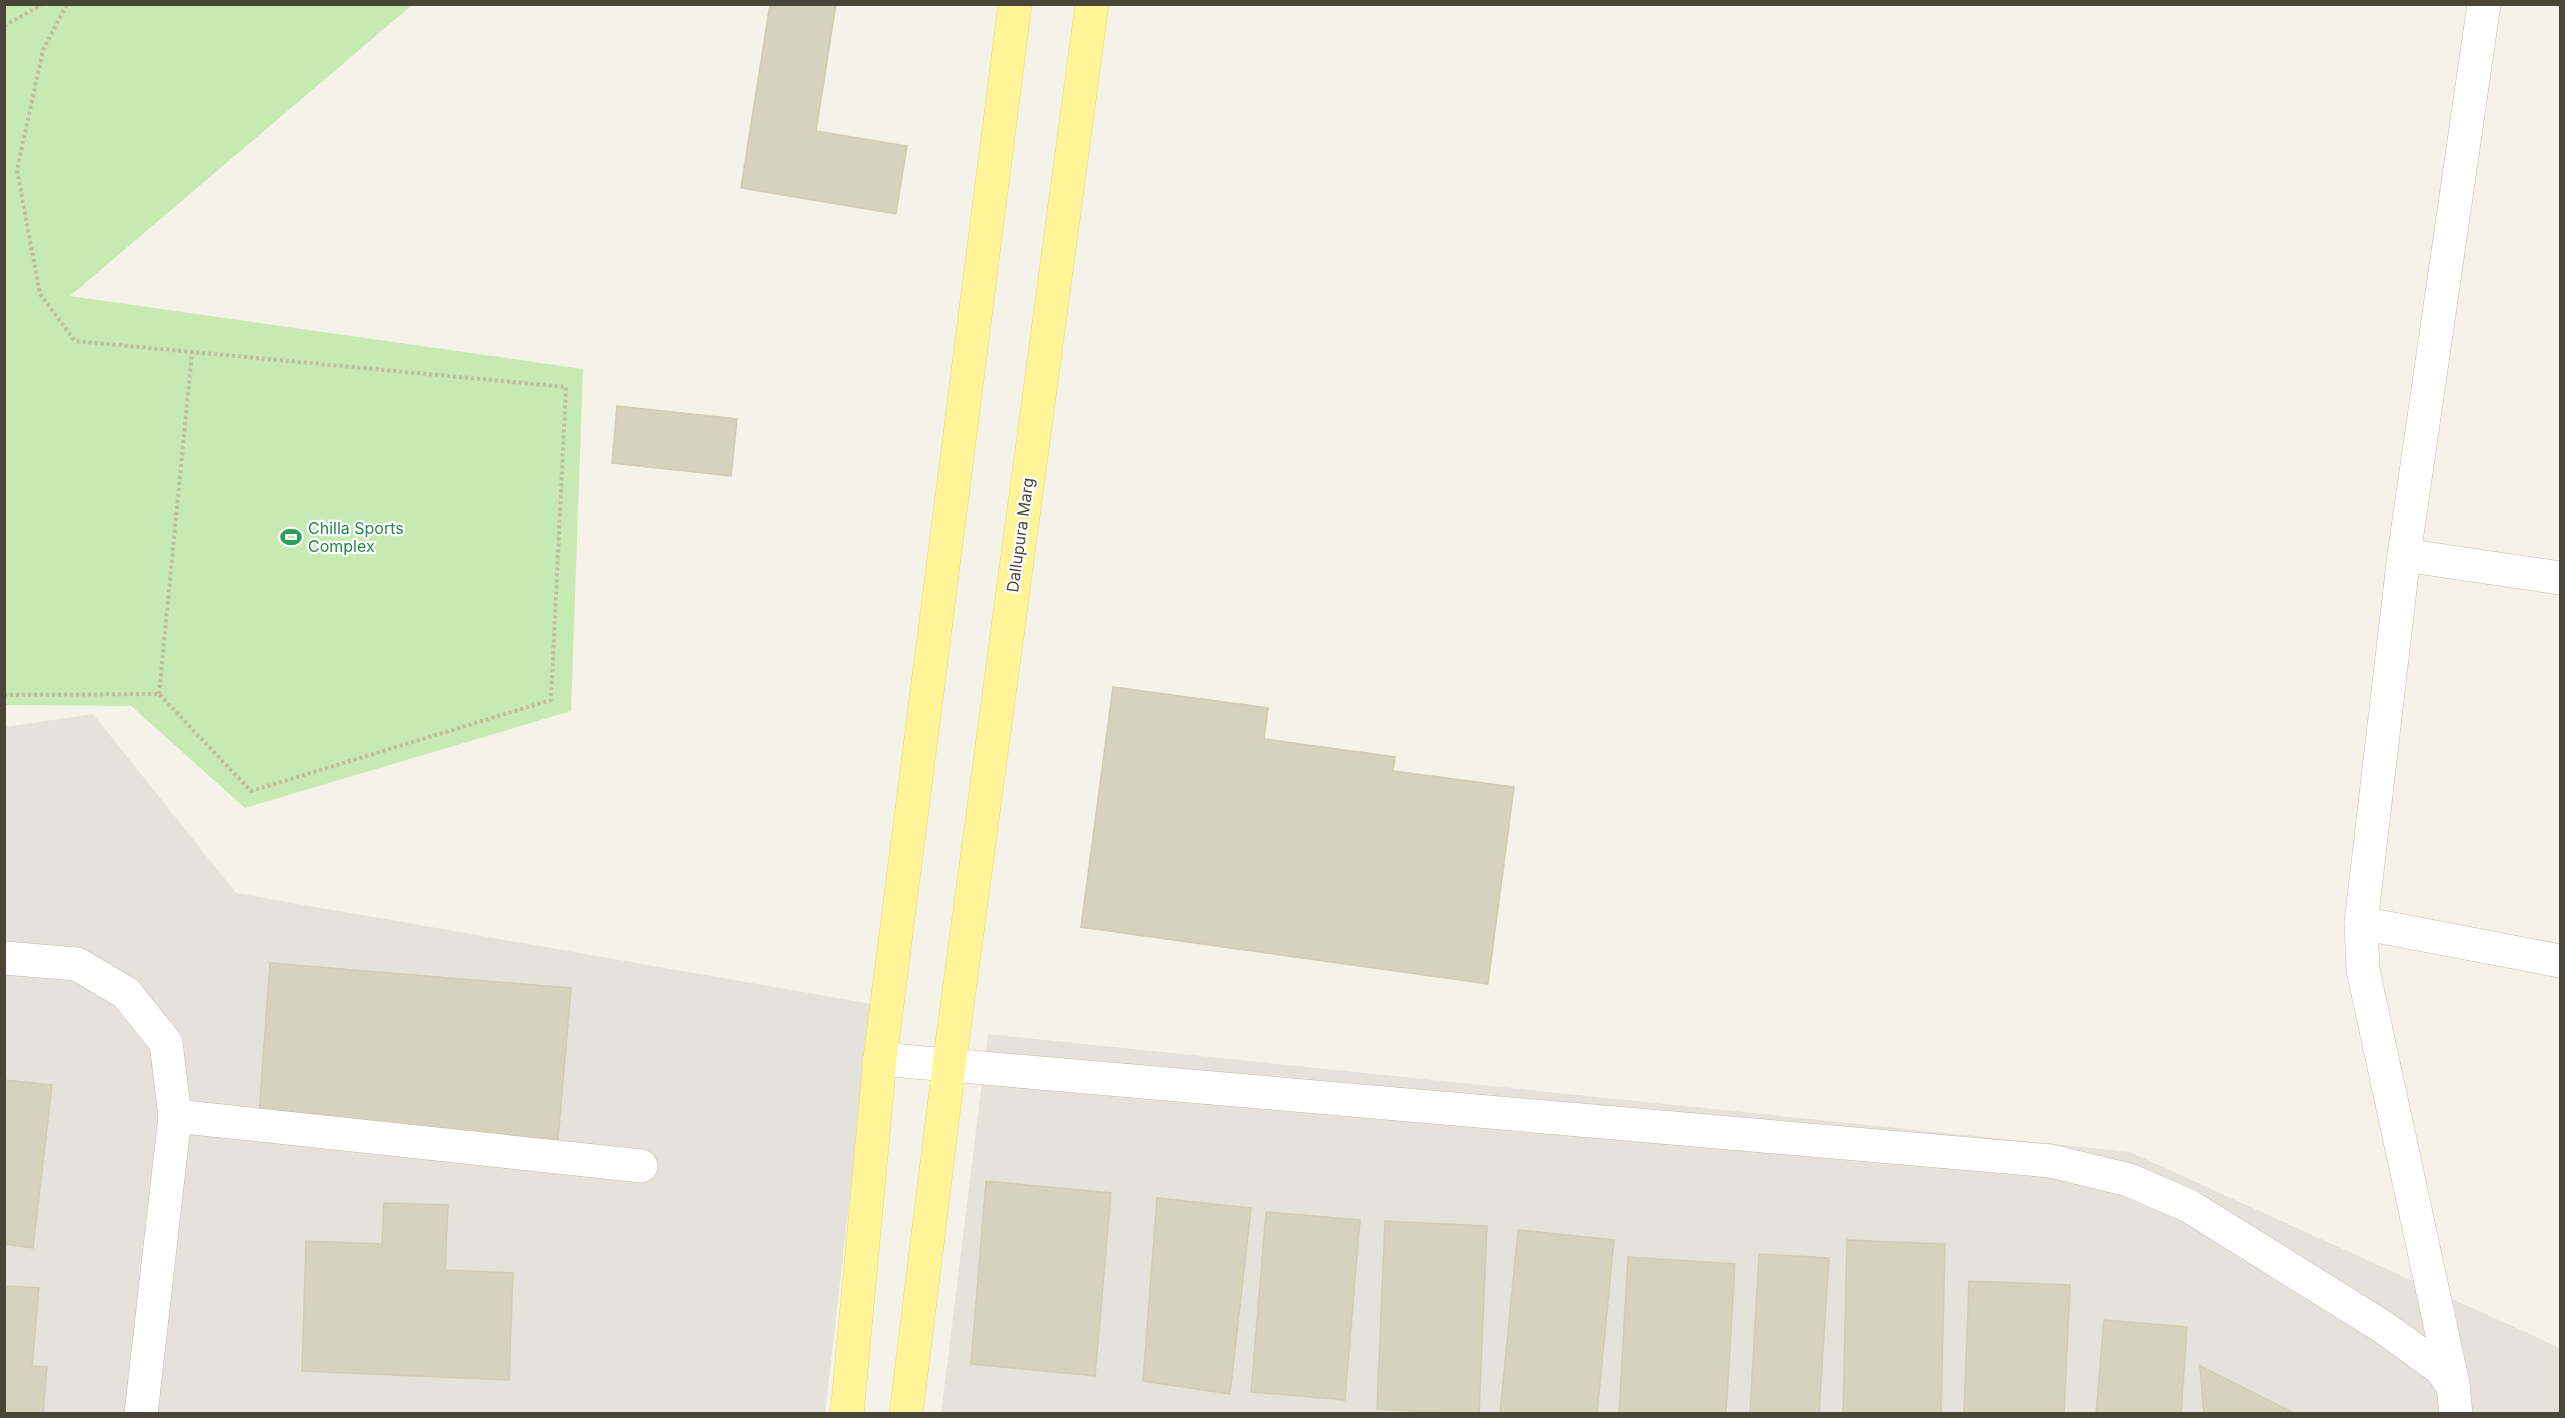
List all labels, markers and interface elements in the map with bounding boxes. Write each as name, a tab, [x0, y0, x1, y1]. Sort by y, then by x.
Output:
street label: Dallupura Marg	[1002, 476, 1038, 594]
place label: Chilla Sports Complex	[308, 518, 404, 556]
sports icon: Chilla Sports Complex	[279, 525, 303, 549]

